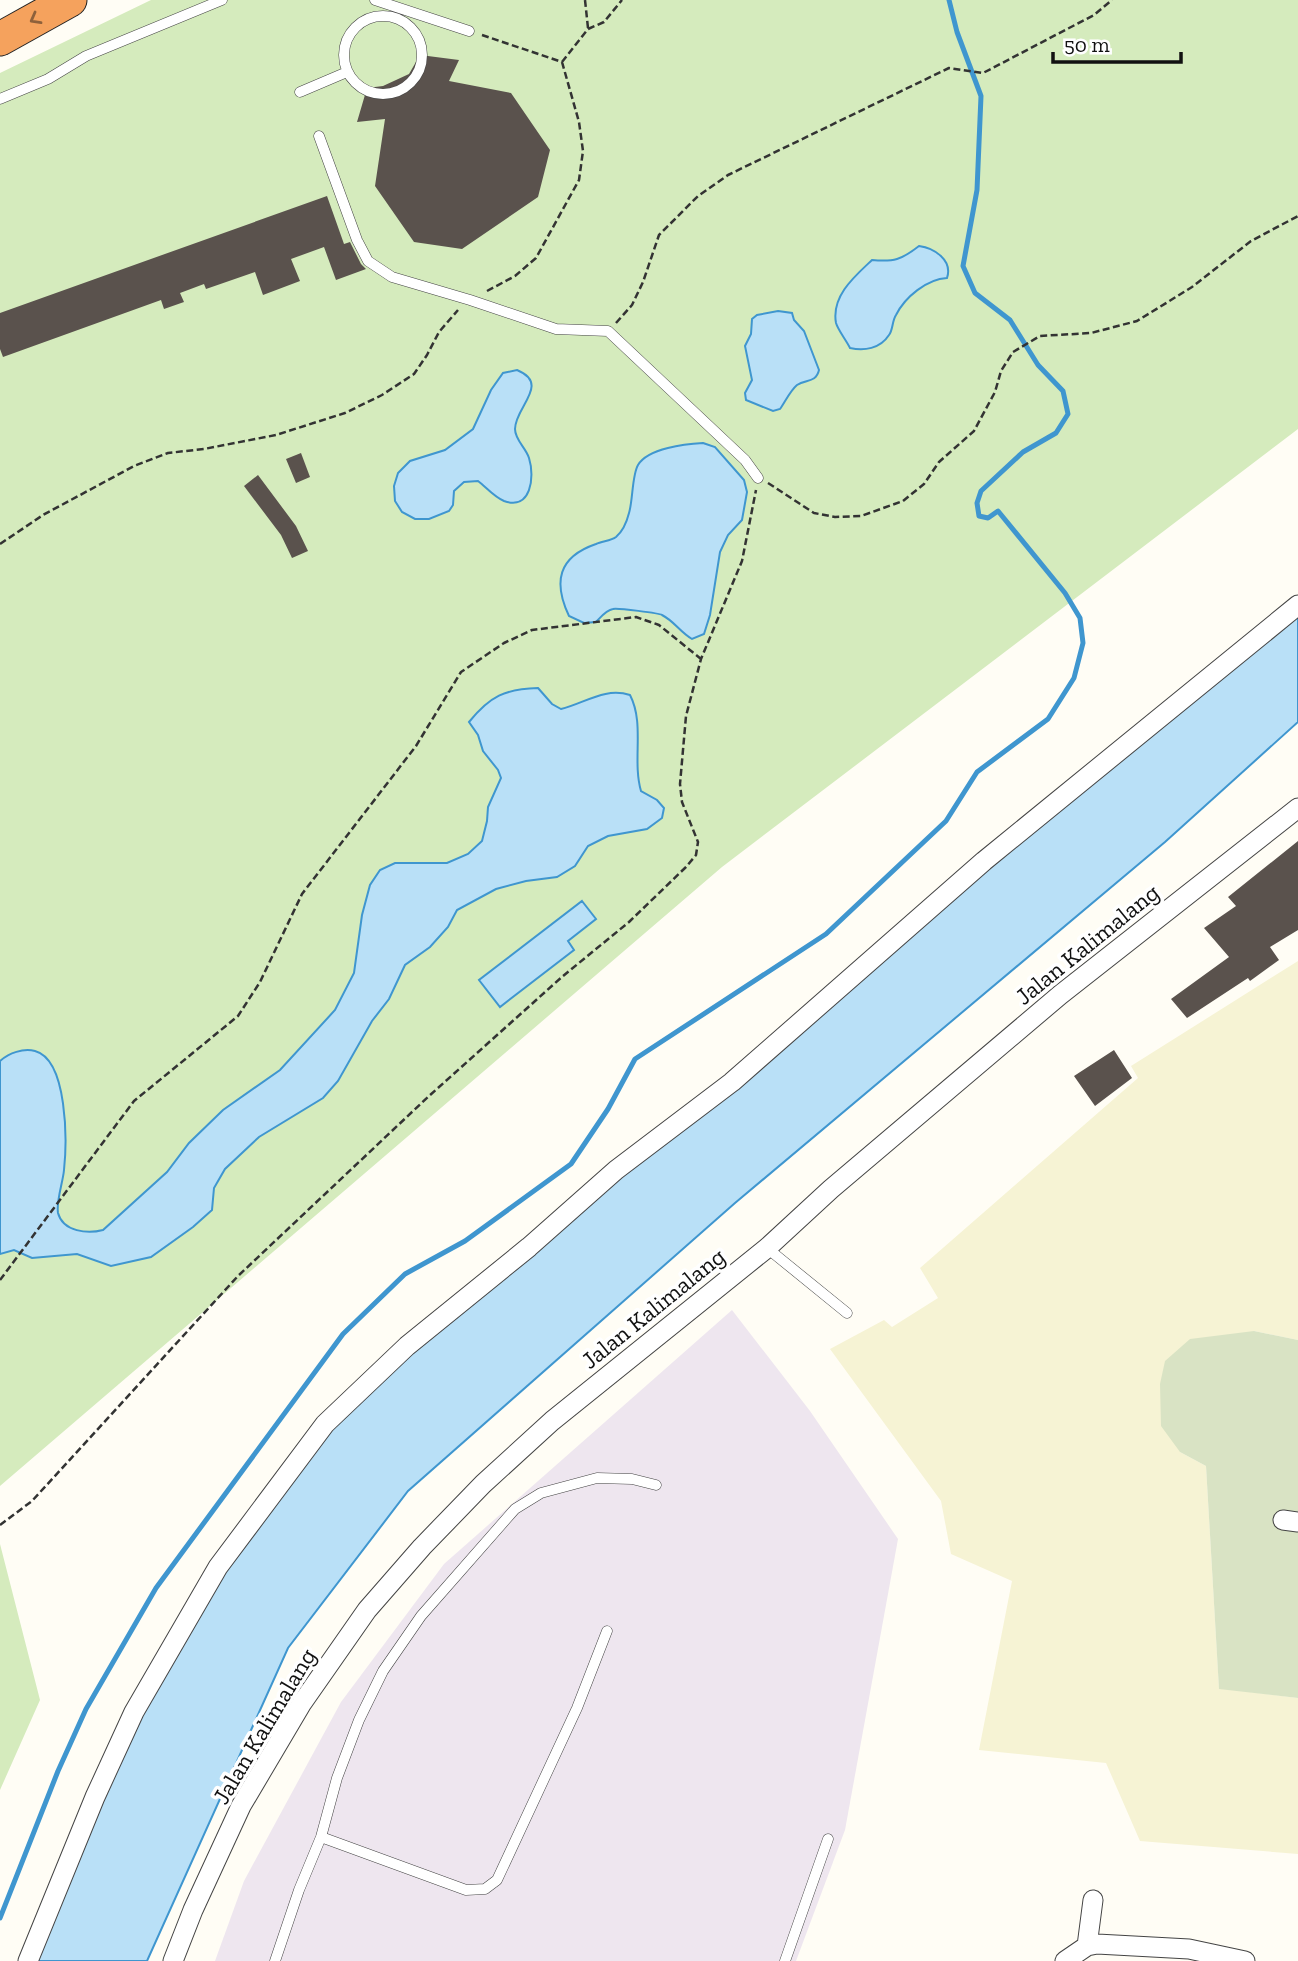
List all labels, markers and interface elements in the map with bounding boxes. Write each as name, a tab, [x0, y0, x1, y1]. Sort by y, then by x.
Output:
one-way arrow	[30, 11, 42, 24]
scale bar	[1053, 21, 1181, 65]
text: 50 m	[1064, 32, 1110, 57]
street label: Jalan Kalimalang	[1009, 877, 1165, 1011]
street label: Jalan Kalimalang	[575, 1241, 731, 1375]
street label: Jalan Kalimalang	[206, 1643, 322, 1809]

